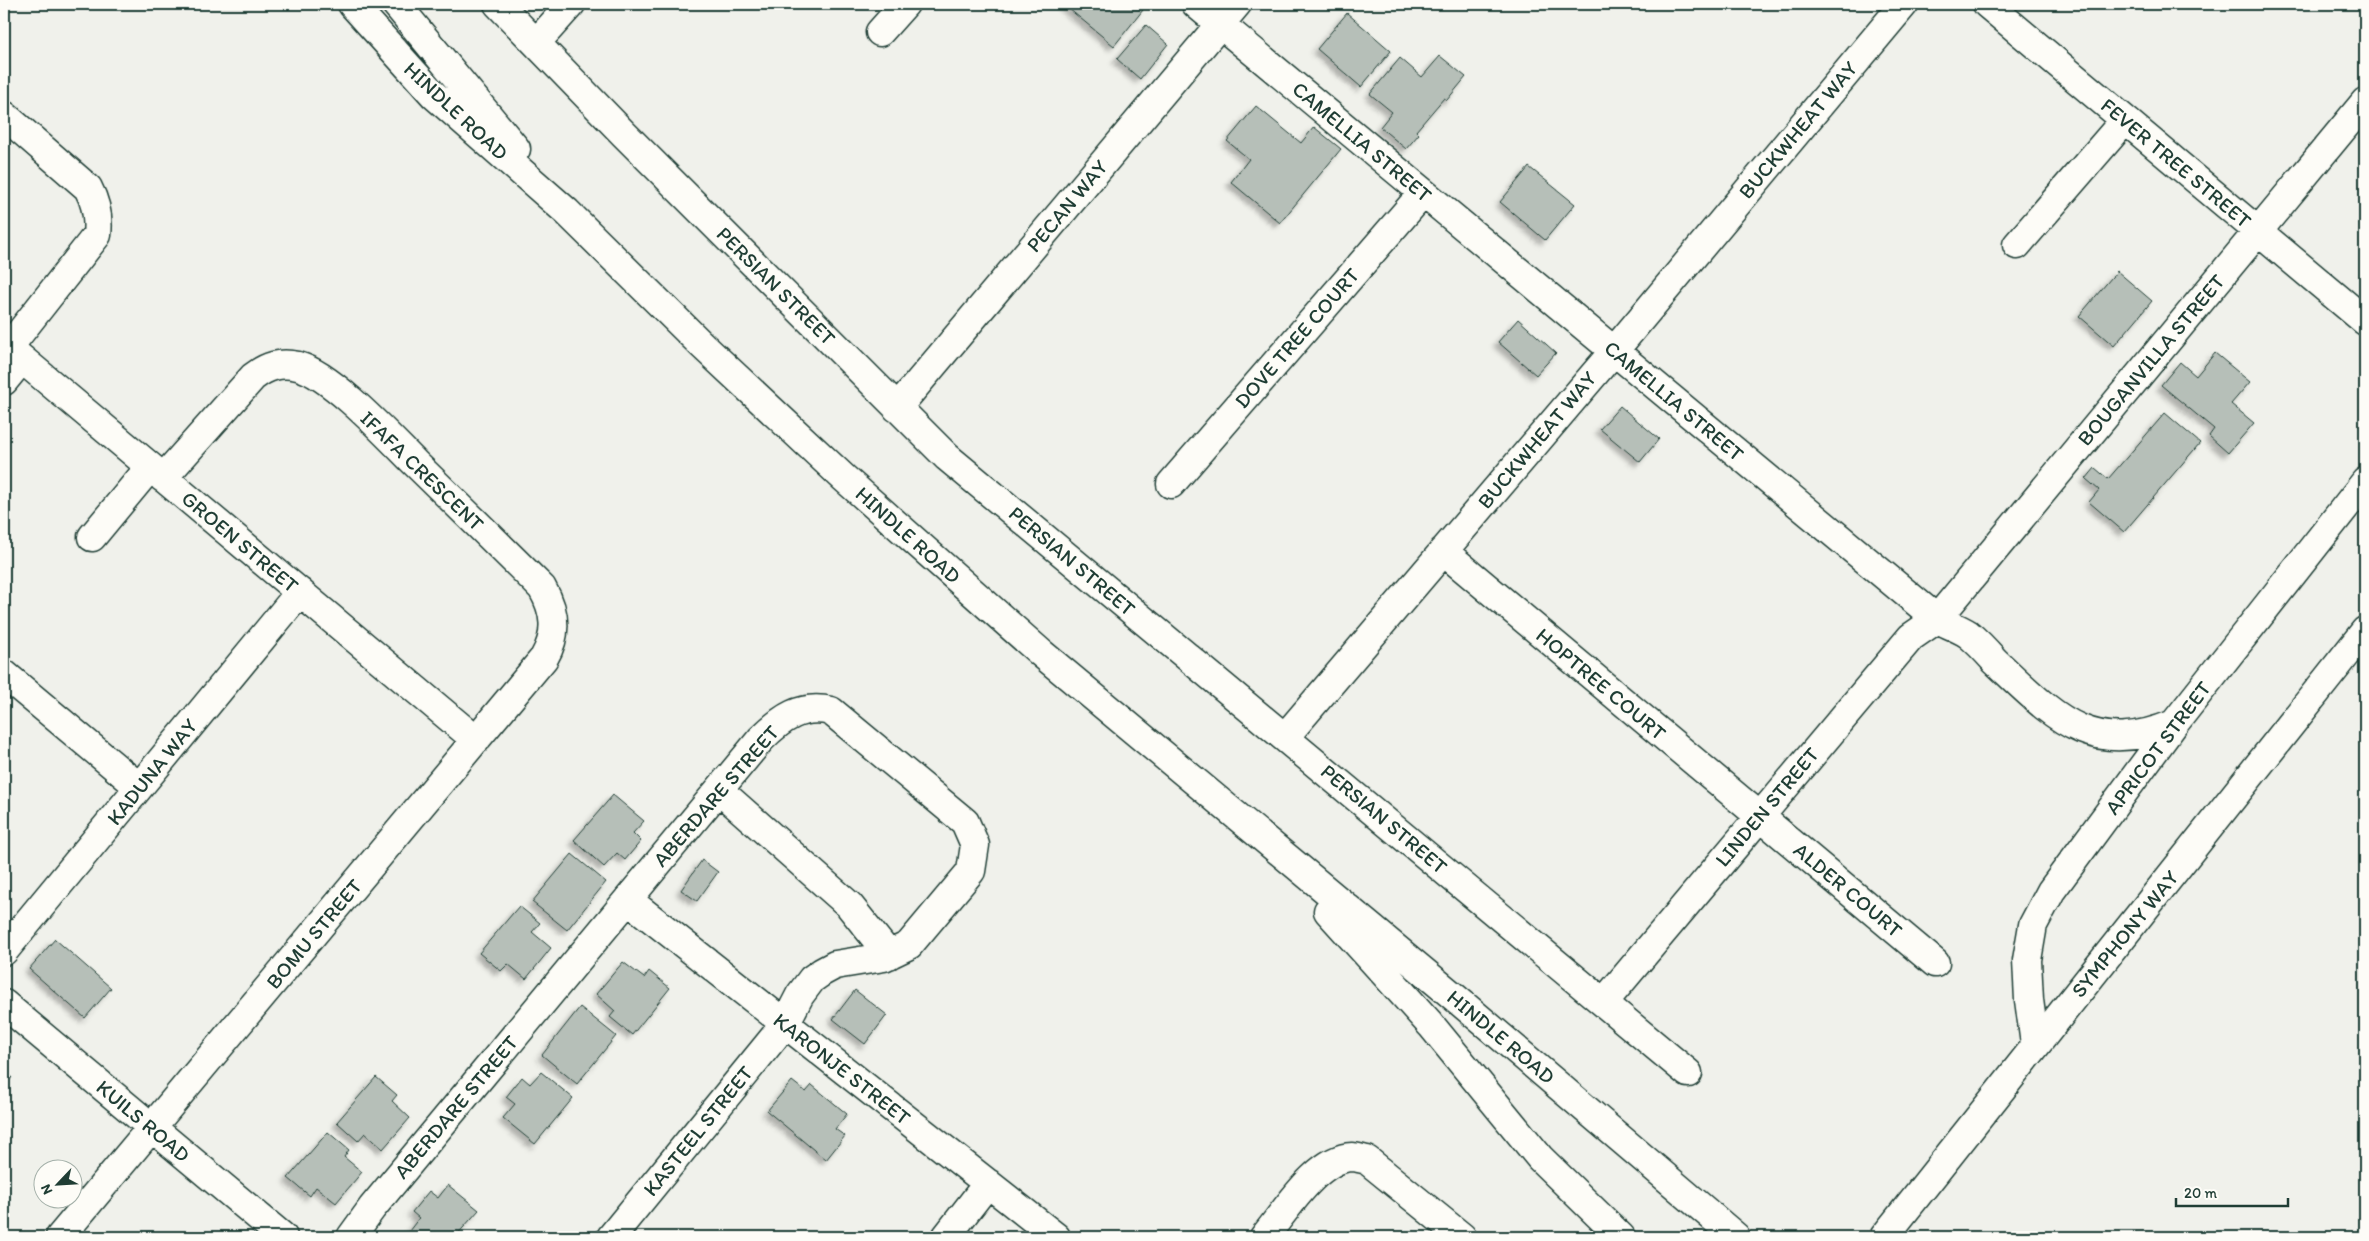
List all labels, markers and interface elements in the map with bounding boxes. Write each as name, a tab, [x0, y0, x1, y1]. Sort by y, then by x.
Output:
street label: HINDLE ROAD	[399, 56, 514, 165]
street label: BUCKWHEAT WAY	[1733, 56, 1862, 203]
street label: CAMELLIA STREET	[1288, 76, 1437, 207]
street label: FEVER TREE STREET	[2096, 92, 2257, 233]
street label: PECAN WAY	[1021, 154, 1112, 257]
street label: PERSIAN STREET	[712, 221, 841, 350]
street label: DOVE TREE COURT	[1229, 262, 1364, 413]
street label: BOUGANVILLA STREET	[2072, 269, 2230, 450]
street label: CAMELLIA STREET	[1600, 335, 1749, 466]
street label: BUCKWHEAT WAY	[1472, 366, 1601, 513]
street label: IFAFA CRESCENT	[355, 405, 489, 536]
street label: HINDLE ROAD	[851, 481, 966, 588]
street label: GROEN STREET	[177, 485, 304, 598]
street label: PERSIAN STREET	[1004, 500, 1141, 621]
street label: HOPTREE COURT	[1531, 622, 1671, 745]
street label: APRICOT STREET	[2099, 676, 2216, 819]
street label: KADUNA WAY	[101, 713, 202, 830]
street label: ABERDARE STREET	[647, 720, 784, 872]
street label: LINDEN STREET	[1709, 742, 1824, 872]
street label: PERSIAN STREET	[1316, 758, 1453, 879]
street label: ALDER COURT	[1789, 837, 1908, 942]
street label: SYMPHONY WAY	[2066, 865, 2183, 1002]
street label: BOMU STREET	[260, 873, 367, 994]
street label: HINDLE ROAD	[1442, 984, 1560, 1089]
street label: KARONJE STREET	[769, 1007, 916, 1130]
street label: ABERDARE STREET	[388, 1030, 523, 1183]
street label: KASTEEL STREET	[637, 1060, 758, 1201]
street label: KUILS ROAD	[91, 1074, 195, 1167]
north arrow	[32, 1158, 82, 1208]
scale bar	[2176, 1176, 2289, 1208]
text: N	[37, 1181, 56, 1197]
text: 20 m	[2184, 1184, 2218, 1202]

